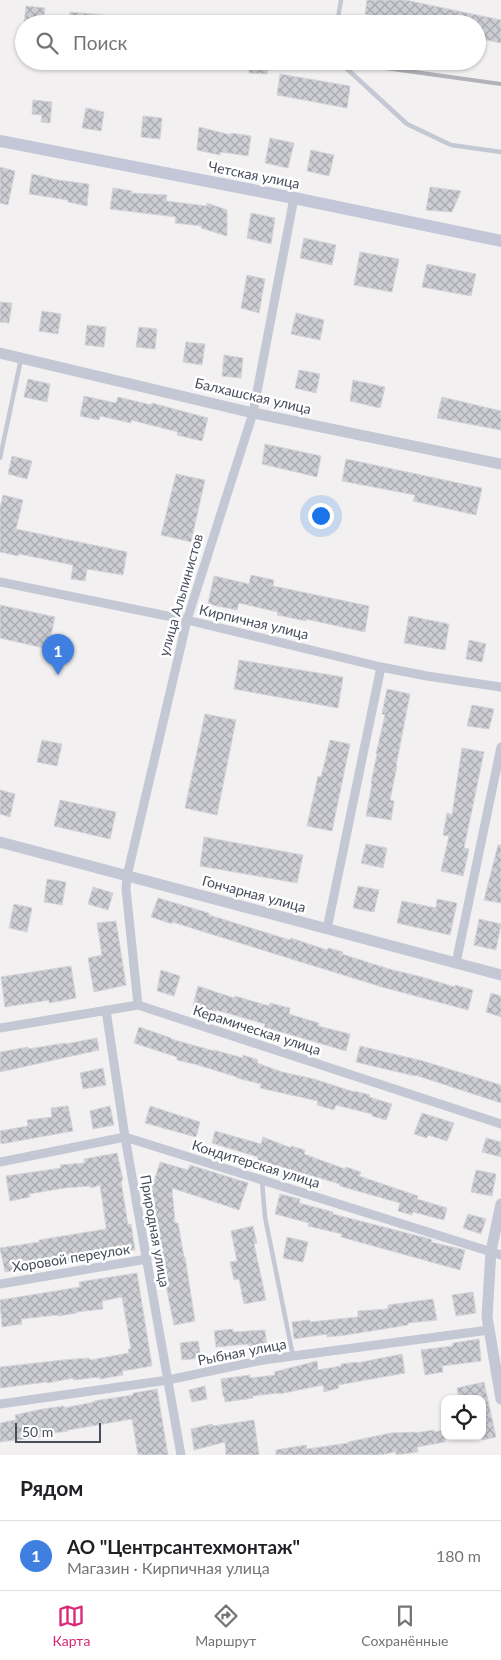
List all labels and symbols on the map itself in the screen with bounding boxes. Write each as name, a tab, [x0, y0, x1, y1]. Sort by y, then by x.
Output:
street label: Четская улица	[207, 157, 301, 192]
street label: Балхашская улица	[193, 374, 313, 417]
your location	[308, 503, 334, 529]
street label: улица Альпинистов	[155, 532, 206, 658]
street label: Кирпичная улица	[198, 601, 311, 642]
pin: 1	[42, 634, 74, 675]
street label: Гончарная улица	[200, 872, 308, 916]
street label: Керамическая улица	[191, 1001, 323, 1058]
street label: Кондитерская улица	[190, 1136, 322, 1191]
street label: Природная улица	[137, 1173, 174, 1288]
street label: Хоровой переулок	[11, 1240, 132, 1275]
street label: Рыбная улица	[196, 1335, 288, 1368]
scale bar	[15, 1420, 101, 1443]

